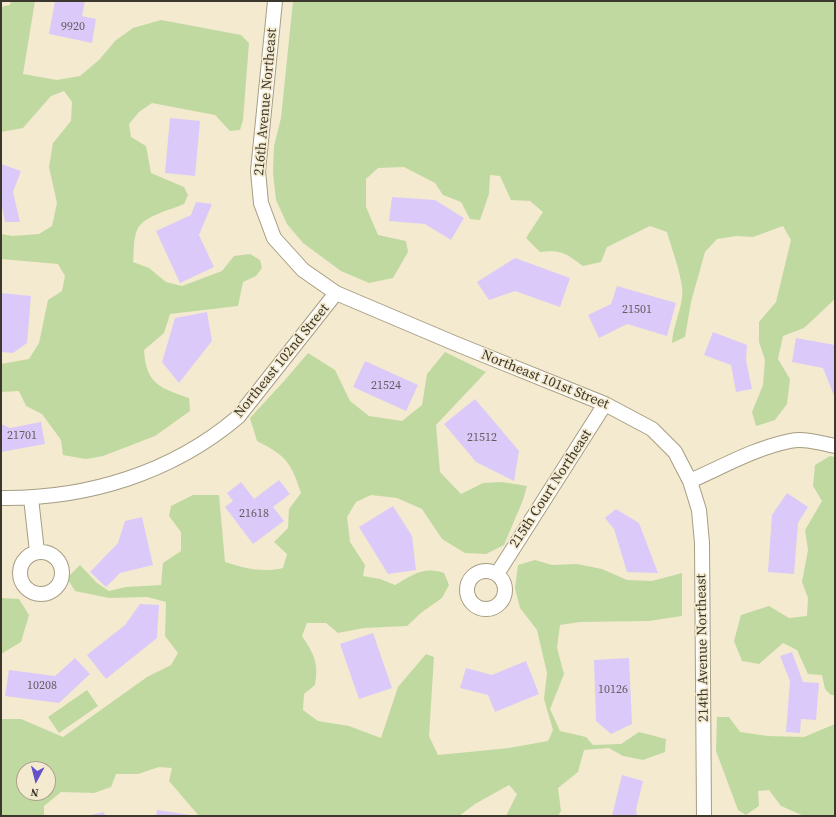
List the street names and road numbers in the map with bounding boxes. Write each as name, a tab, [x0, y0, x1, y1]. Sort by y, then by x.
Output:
street label: 216th Avenue Northeast	[251, 27, 281, 177]
street label: Northeast 102nd Street	[231, 301, 333, 421]
street label: Northeast 101st Street	[479, 347, 611, 413]
street label: 215th Court Northeast	[507, 427, 595, 551]
street label: 214th Avenue Northeast	[693, 574, 713, 722]

